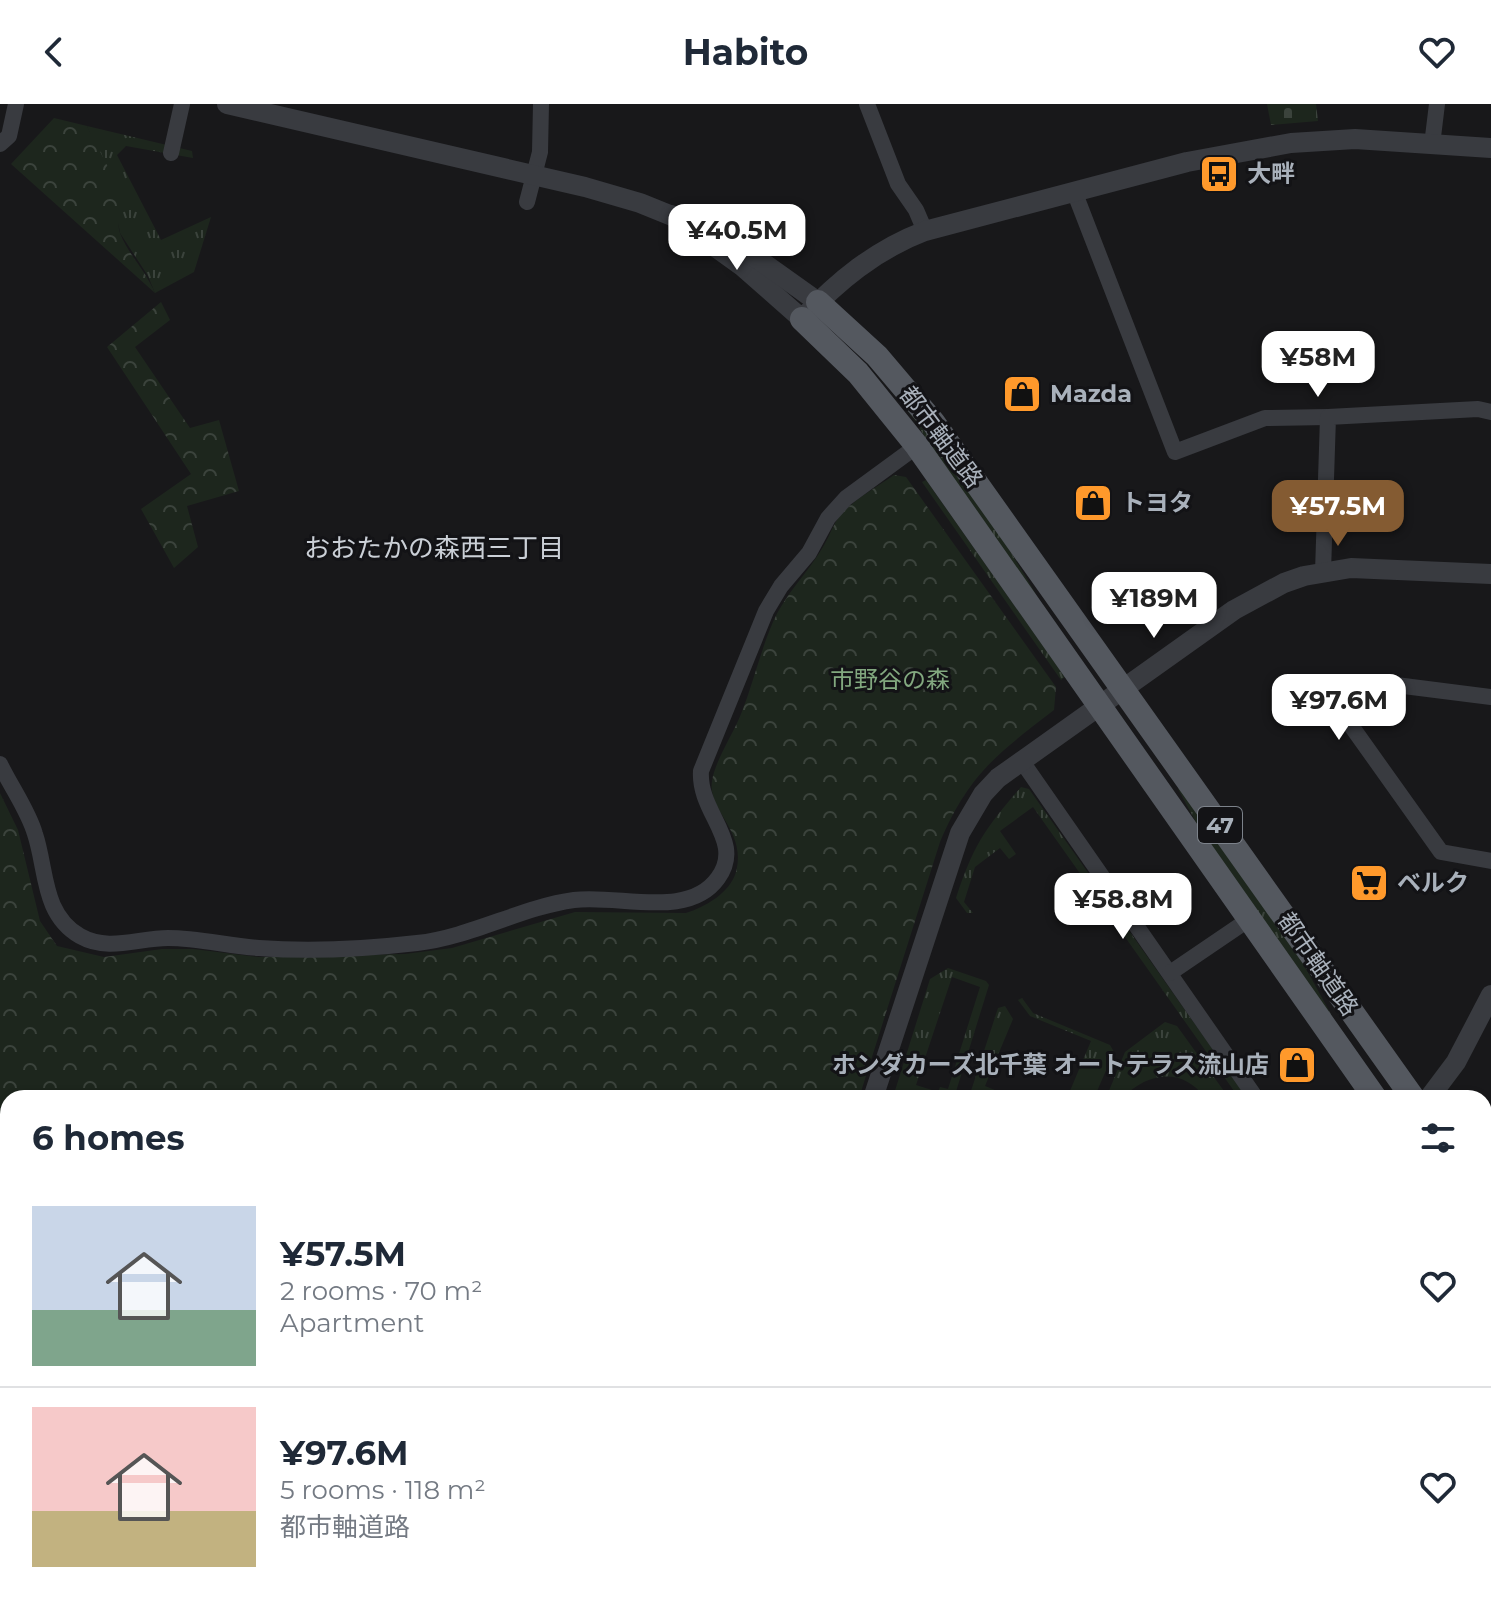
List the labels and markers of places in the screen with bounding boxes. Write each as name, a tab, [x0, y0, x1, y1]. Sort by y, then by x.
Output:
bus stop icon: 大畔	[1198, 153, 1240, 195]
place label: 大畔	[1247, 159, 1295, 188]
pin: ¥40.5M	[672, 204, 802, 272]
pin: ¥58M	[1271, 331, 1365, 399]
shop icon: Mazda	[1001, 373, 1043, 415]
place label: Mazda	[1050, 379, 1132, 408]
pin: ¥57.5M	[1273, 480, 1403, 548]
shop icon: トヨタ	[1072, 482, 1114, 524]
place label: トヨタ	[1121, 488, 1193, 517]
pin: ¥189M	[1098, 572, 1210, 640]
pin: ¥97.6M	[1274, 674, 1404, 742]
supermarket icon: ベルク	[1348, 862, 1390, 904]
place label: ベルク	[1397, 868, 1469, 897]
pin: ¥58.8M	[1058, 873, 1188, 941]
shop icon: ホンダカーズ北千葉 オートテラス流山店	[1276, 1044, 1318, 1086]
place label: ホンダカーズ北千葉 オートテラス流山店	[832, 1050, 1269, 1079]

